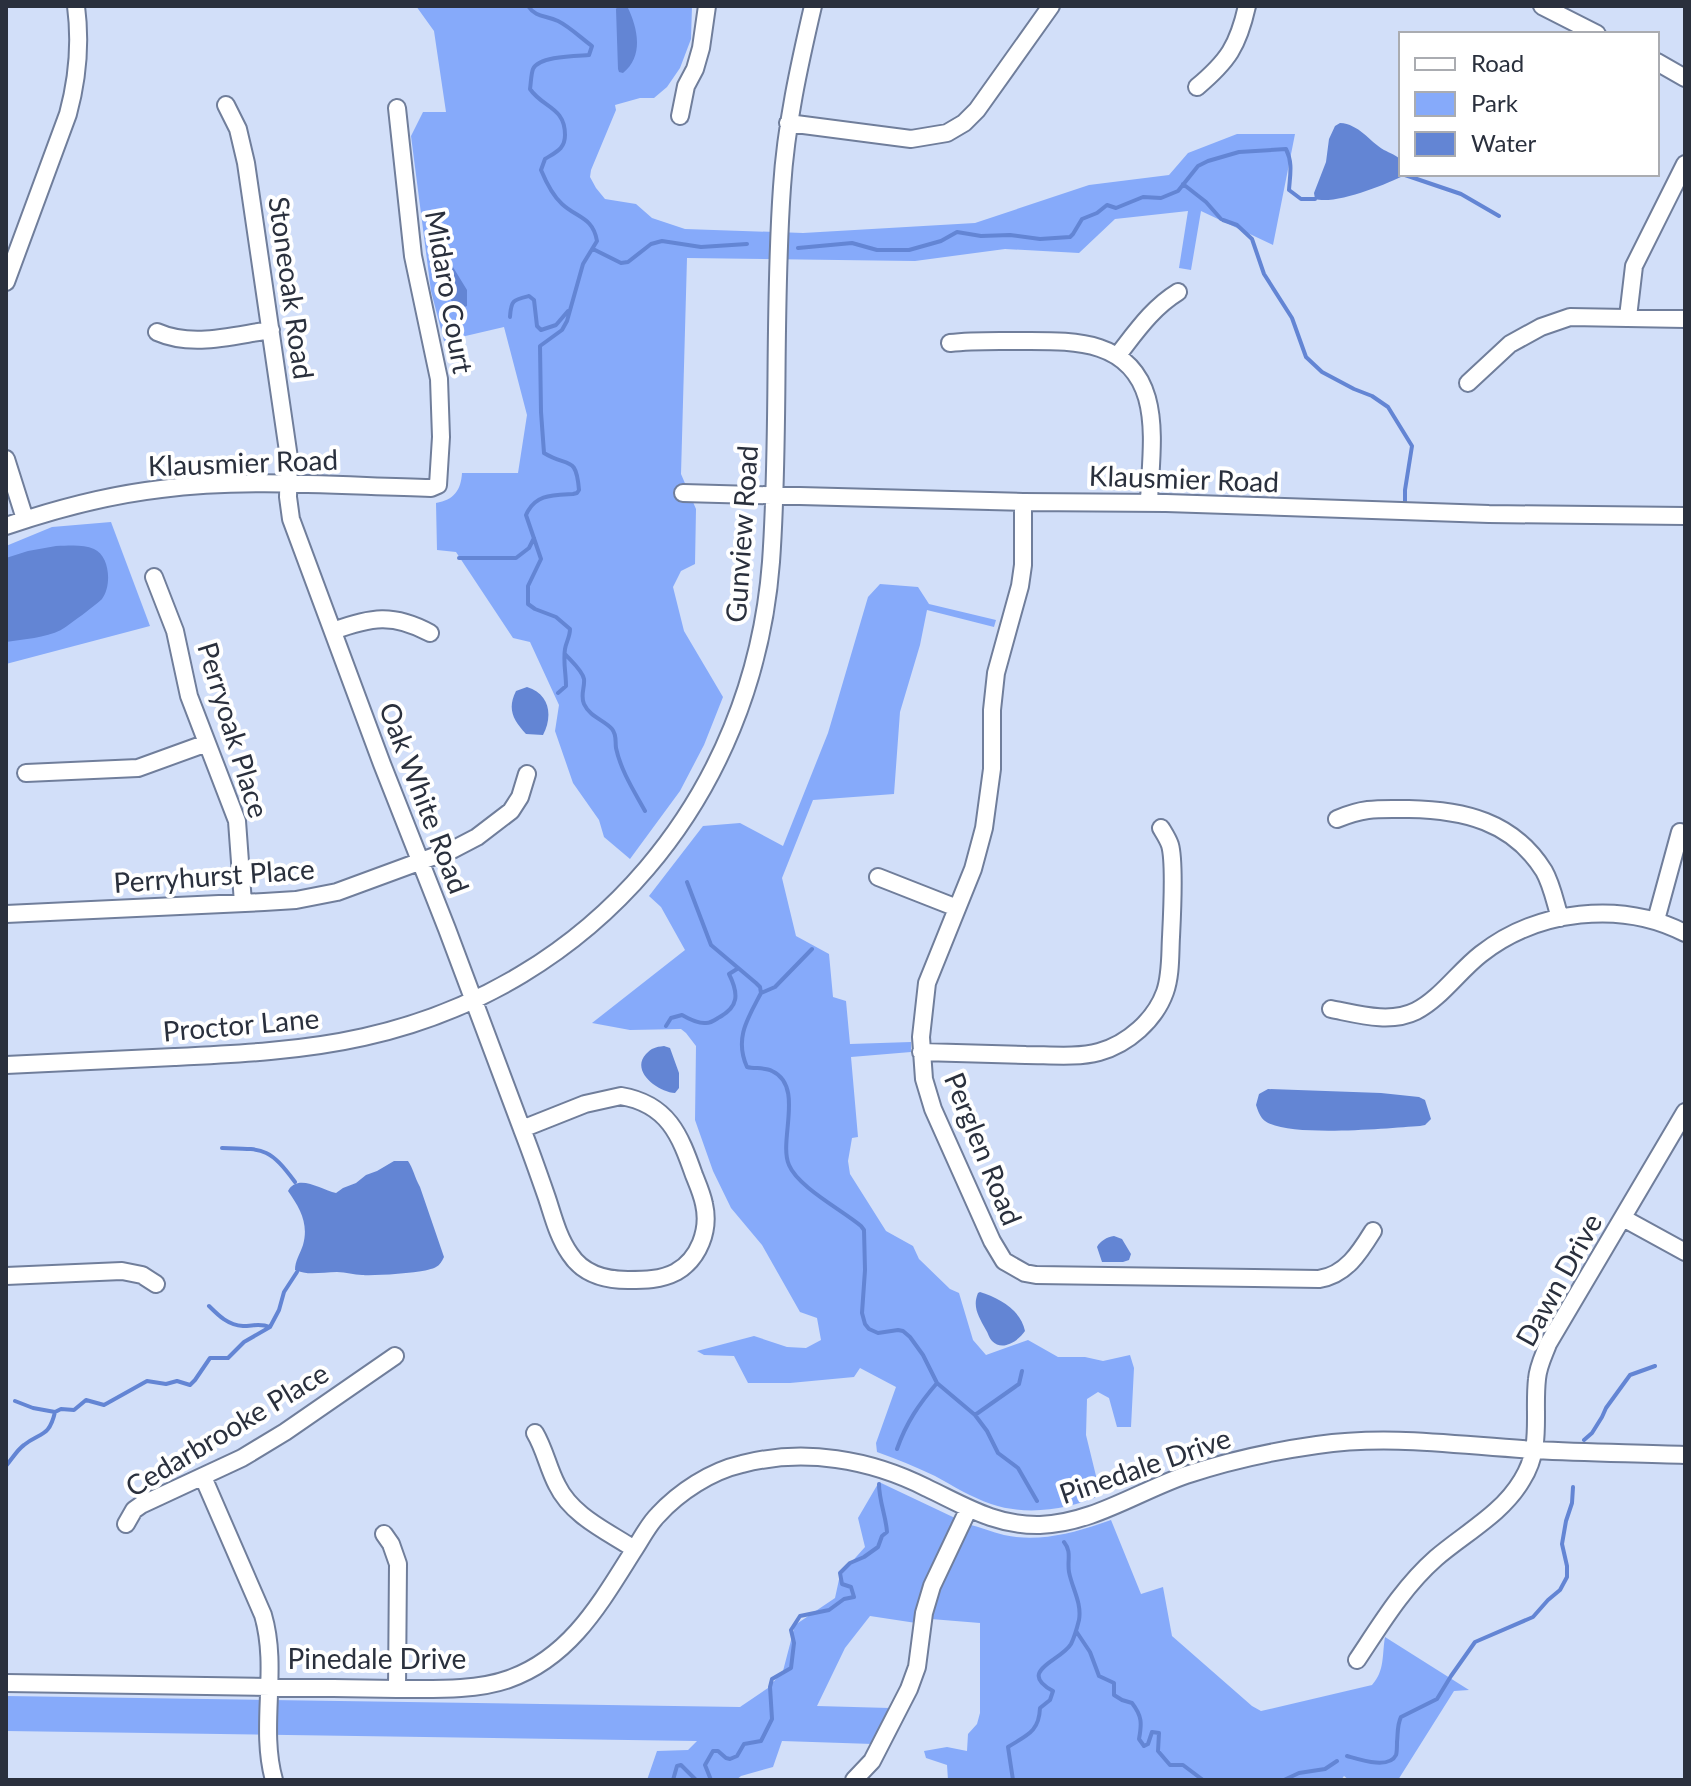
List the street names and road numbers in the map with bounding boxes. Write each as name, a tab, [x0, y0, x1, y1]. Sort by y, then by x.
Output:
street label: Stoneoak Road	[262, 194, 322, 381]
street label: Midaro Court	[419, 208, 481, 376]
street label: Klausmier Road	[147, 442, 339, 482]
street label: Gunview Road	[718, 444, 764, 624]
street label: Klausmier Road	[1088, 458, 1280, 498]
street label: Perryoak Place	[191, 638, 277, 822]
street label: Oak White Road	[373, 697, 477, 898]
street label: Perryhurst Place	[112, 851, 316, 899]
street label: Proctor Lane	[161, 1000, 320, 1048]
street label: Perglen Road	[938, 1067, 1030, 1230]
street label: Dawn Drive	[1508, 1207, 1608, 1352]
street label: Cedarbrooke Place	[119, 1355, 334, 1503]
street label: Pinedale Drive	[1055, 1420, 1235, 1510]
street label: Pinedale Drive	[288, 1641, 466, 1675]

